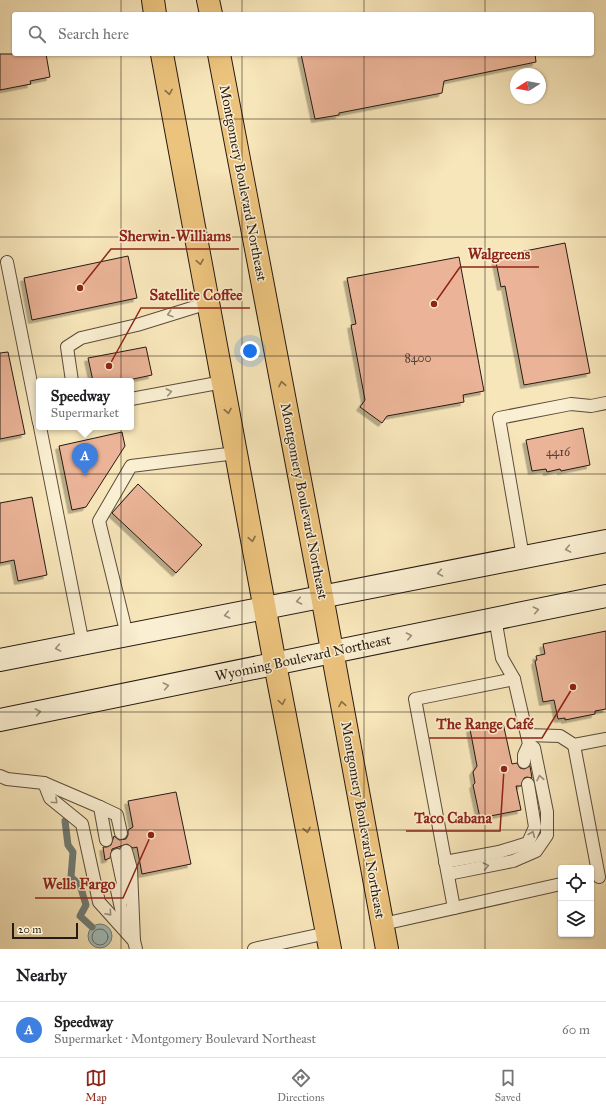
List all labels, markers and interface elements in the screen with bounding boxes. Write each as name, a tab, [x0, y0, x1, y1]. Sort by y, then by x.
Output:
search box	[12, 12, 594, 56]
icon: search	[26, 23, 48, 45]
text: Search here	[58, 25, 129, 43]
north arrow	[510, 68, 546, 104]
street label: Montgomery Boulevard Northeast	[216, 83, 270, 283]
one-way arrow	[164, 89, 173, 96]
callout: Sherwin-Williams	[111, 222, 239, 249]
text: Sherwin-Williams	[119, 227, 232, 245]
callout: Walgreens	[460, 240, 539, 267]
text: Walgreens	[468, 245, 531, 264]
one-way arrow	[195, 258, 204, 265]
callout: Satellite Coffee	[141, 281, 250, 308]
text: Satellite Coffee	[150, 286, 243, 304]
one-way arrow	[167, 310, 174, 318]
your location	[240, 341, 260, 361]
house number: 8400	[404, 351, 432, 365]
popup	[36, 378, 134, 430]
one-way arrow	[278, 381, 286, 387]
text: Speedway	[51, 387, 110, 405]
one-way arrow	[166, 388, 172, 396]
street label: Montgomery Boulevard Northeast	[277, 401, 331, 601]
text: Supermarket	[51, 405, 119, 421]
one-way arrow	[223, 408, 232, 414]
pin: A	[72, 443, 98, 476]
house number: 4416	[546, 445, 571, 459]
one-way arrow	[248, 536, 256, 542]
one-way arrow	[565, 544, 571, 552]
one-way arrow	[437, 569, 443, 577]
one-way arrow	[296, 596, 302, 604]
one-way arrow	[533, 606, 539, 614]
one-way arrow	[224, 610, 230, 618]
street label: Wyoming Boulevard Northeast	[214, 631, 392, 685]
one-way arrow	[406, 633, 412, 641]
one-way arrow	[55, 644, 61, 652]
one-way arrow	[163, 683, 169, 691]
one-way arrow	[278, 699, 286, 706]
one-way arrow	[338, 701, 347, 707]
one-way arrow	[35, 708, 41, 717]
callout: The Range Café	[429, 711, 542, 738]
text: The Range Café	[435, 715, 534, 734]
street label: Montgomery Boulevard Northeast	[337, 720, 389, 920]
one-way arrow	[536, 774, 545, 781]
one-way arrow	[50, 797, 58, 804]
callout: Taco Cabana	[406, 804, 500, 831]
text: Taco Cabana	[413, 809, 492, 827]
one-way arrow	[302, 827, 311, 833]
one-way arrow	[527, 830, 535, 838]
one-way arrow	[483, 863, 489, 871]
map controls	[558, 865, 594, 937]
button: locate	[558, 865, 594, 901]
callout: Wells Fargo	[35, 871, 123, 898]
text: Wells Fargo	[43, 875, 116, 894]
button: layers	[558, 901, 594, 937]
one-way arrow	[105, 908, 112, 916]
scale bar	[12, 921, 78, 940]
text: 20 m	[18, 923, 41, 936]
text: Nearby	[16, 965, 67, 986]
text: Speedway	[54, 1013, 113, 1031]
text: A	[25, 1022, 33, 1038]
text: 60 m	[562, 1022, 590, 1038]
text: Supermarket · Montgomery Boulevard Northeast	[54, 1031, 316, 1047]
tab: Map	[85, 1067, 107, 1104]
tab: Directions	[277, 1067, 325, 1104]
tab: Saved	[495, 1067, 521, 1104]

